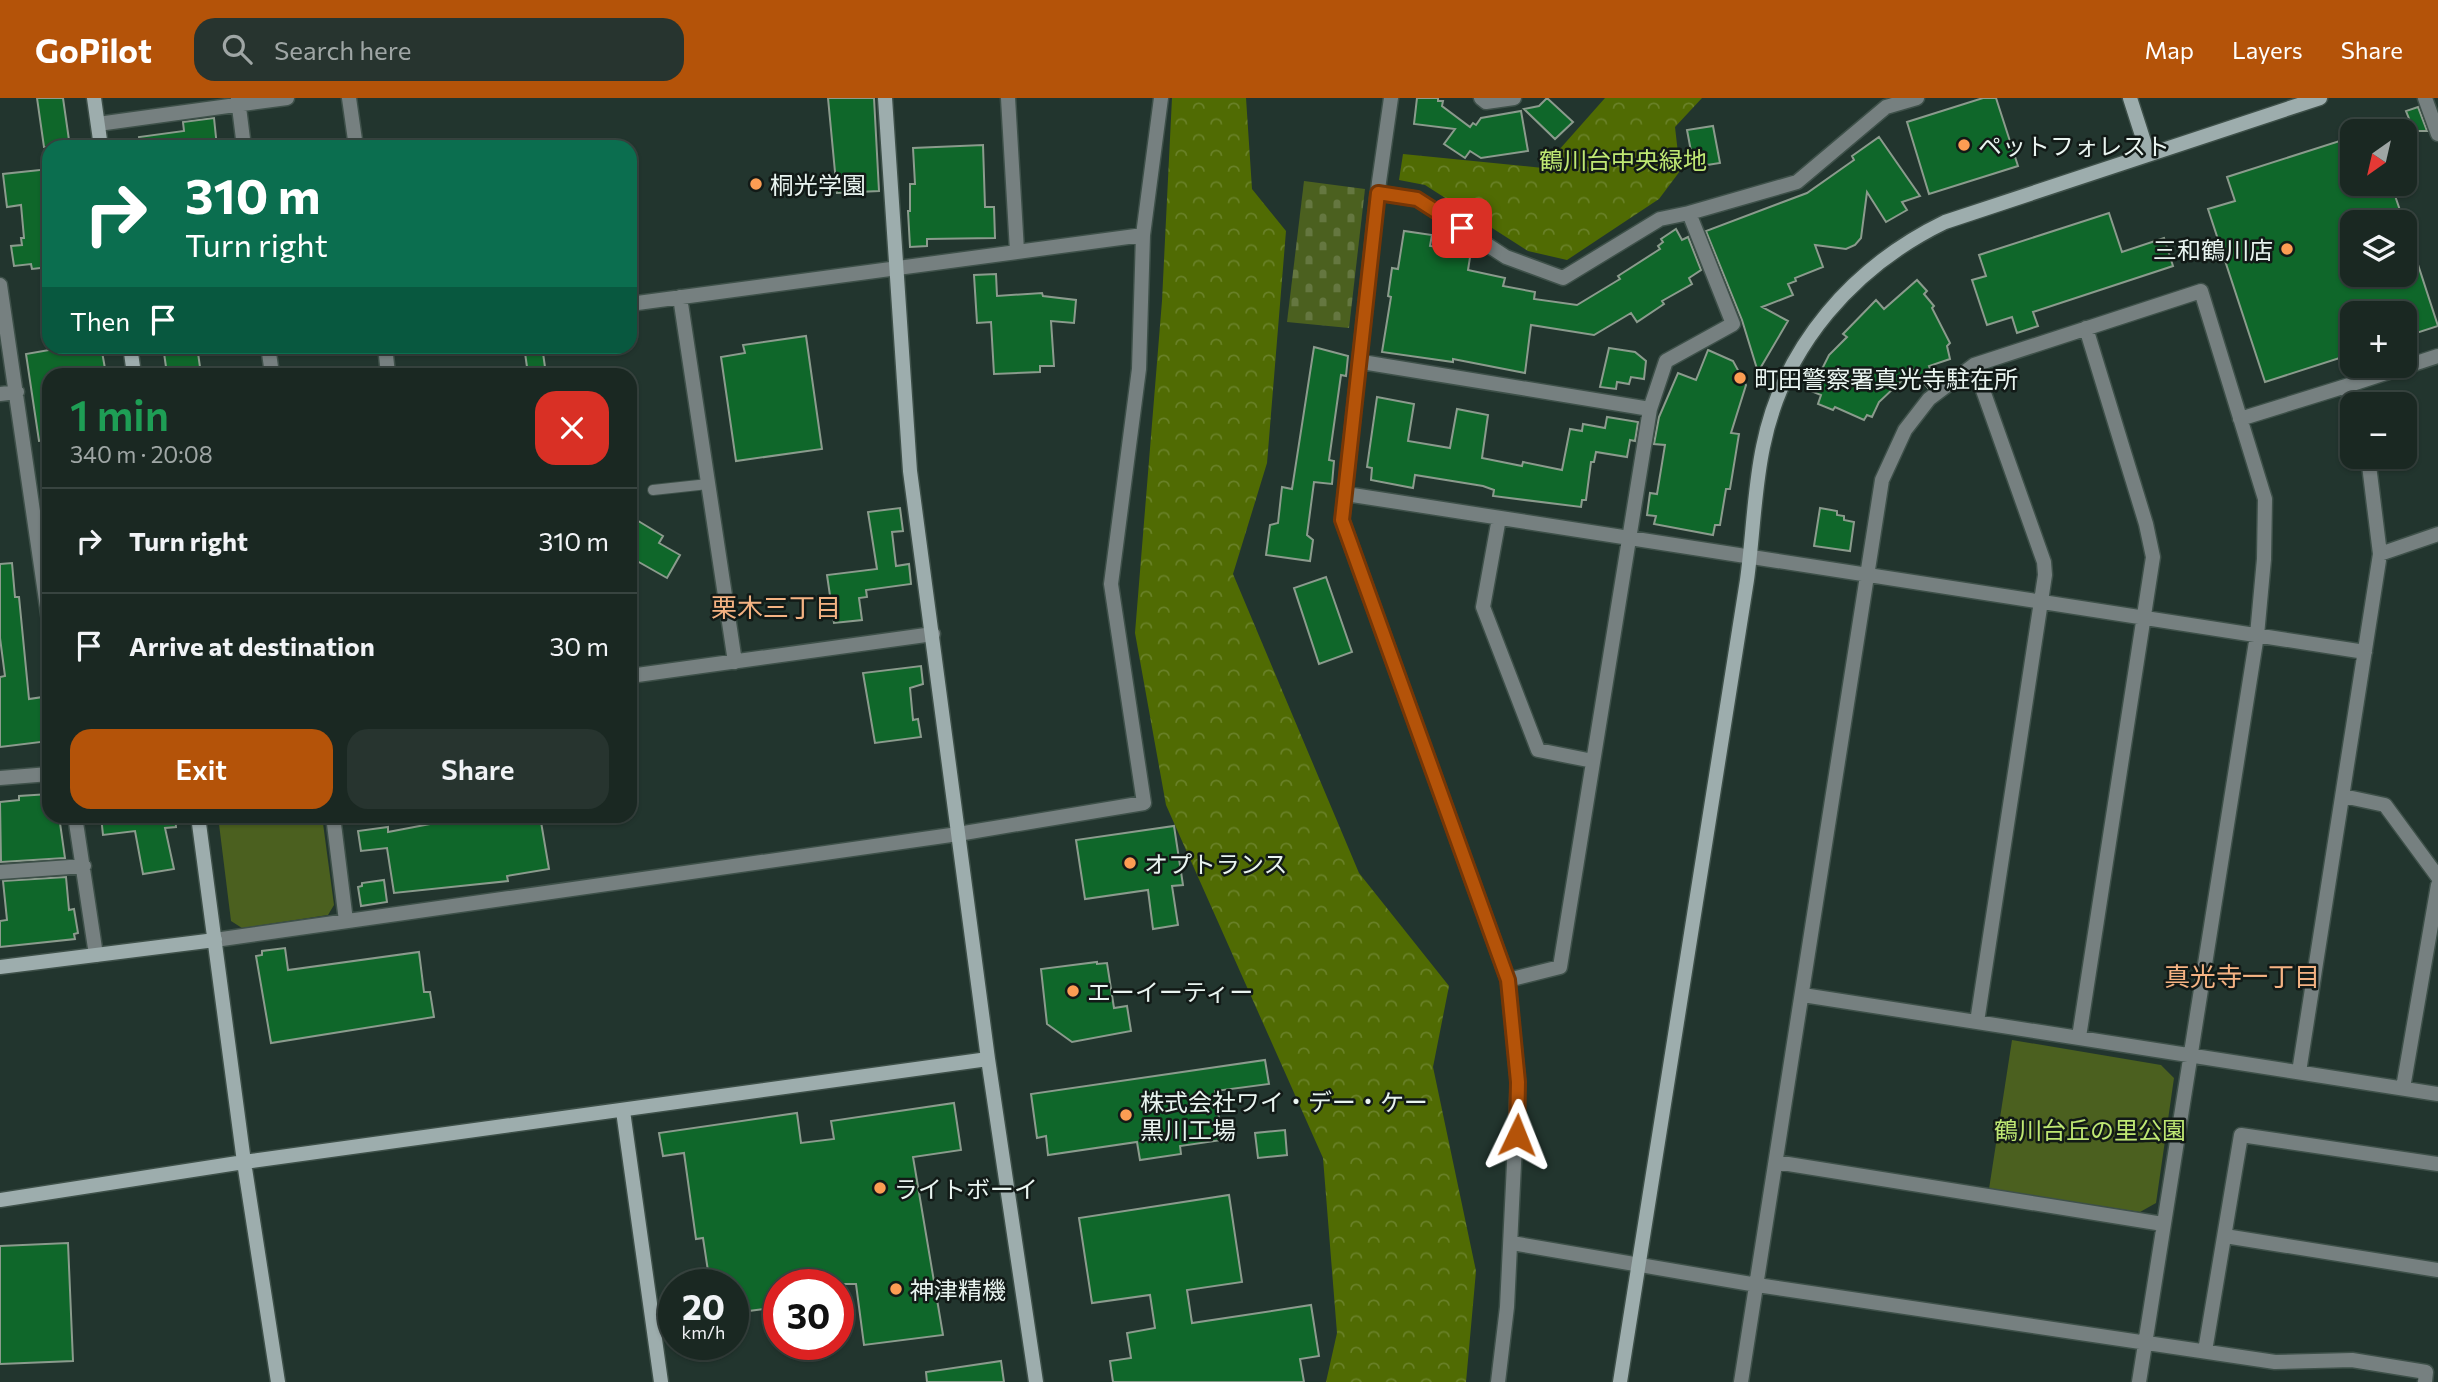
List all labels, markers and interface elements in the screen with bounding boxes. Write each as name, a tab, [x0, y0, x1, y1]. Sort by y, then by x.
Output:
search box	[194, 18, 684, 81]
text: GoPilot	[35, 29, 152, 70]
icon: search	[218, 30, 256, 68]
text: Search here	[274, 34, 411, 65]
text: Map	[2145, 35, 2194, 64]
text: Layers	[2232, 35, 2303, 64]
text: Share	[2341, 35, 2403, 64]
north arrow	[2340, 119, 2417, 196]
map controls	[2340, 119, 2417, 469]
place label: ペットフォレスト	[1978, 131, 2170, 160]
marker: ペットフォレスト	[1956, 137, 1972, 153]
park label: 鶴川台中央緑地	[1539, 145, 1707, 174]
text: 310 m	[185, 164, 320, 224]
icon: right	[70, 168, 161, 259]
place label: 桐光学園	[770, 170, 866, 199]
marker: 桐光学園	[748, 176, 764, 192]
pin	[1432, 198, 1492, 258]
icon: arrive	[1443, 209, 1481, 247]
button: layers	[2340, 210, 2417, 287]
text: Turn right	[185, 224, 328, 264]
place label: 三和鶴川店	[2153, 235, 2273, 264]
marker: 三和鶴川店	[2279, 241, 2295, 257]
icon: arrive	[144, 301, 182, 339]
button: +	[2340, 301, 2417, 378]
text: Then	[70, 305, 130, 336]
place label: 町田警察署真光寺駐在所	[1754, 364, 2018, 393]
marker: 町田警察署真光寺駐在所	[1732, 370, 1748, 386]
text: 1 min	[70, 388, 169, 440]
button: close	[535, 391, 609, 465]
button: −	[2340, 392, 2417, 469]
text: 340 m · 20:08	[70, 440, 213, 468]
icon: right	[70, 522, 108, 560]
text: Turn right	[129, 525, 248, 556]
text: 310 m	[538, 525, 609, 556]
district label: 栗木三丁目	[711, 591, 841, 622]
icon: arrive	[70, 627, 108, 665]
text: Arrive at destination	[129, 630, 375, 661]
text: 30 m	[550, 630, 609, 661]
button: Exit	[70, 729, 333, 809]
button: Share	[347, 729, 609, 809]
place label: オプトランス	[1144, 849, 1288, 878]
marker: オプトランス	[1122, 855, 1138, 871]
district label: 真光寺一丁目	[2164, 960, 2320, 991]
place label: エーイーティー	[1087, 977, 1254, 1006]
marker: エーイーティー	[1065, 983, 1081, 999]
place label: 株式会社ワイ・デー・ケー 黒川工場	[1140, 1087, 1428, 1144]
position arrow	[1480, 1098, 1554, 1172]
marker: 株式会社ワイ・デー・ケー 黒川工場	[1118, 1107, 1134, 1123]
park label: 鶴川台丘の里公園	[1994, 1115, 2186, 1144]
place label: ライトボーイ	[894, 1174, 1038, 1203]
marker: ライトボーイ	[872, 1180, 888, 1196]
speed limit sign: 30	[763, 1269, 854, 1360]
place label: 神津精機	[910, 1275, 1006, 1304]
marker: 神津精機	[888, 1281, 904, 1297]
text: 20	[682, 1284, 725, 1327]
text: km/h	[682, 1321, 725, 1343]

